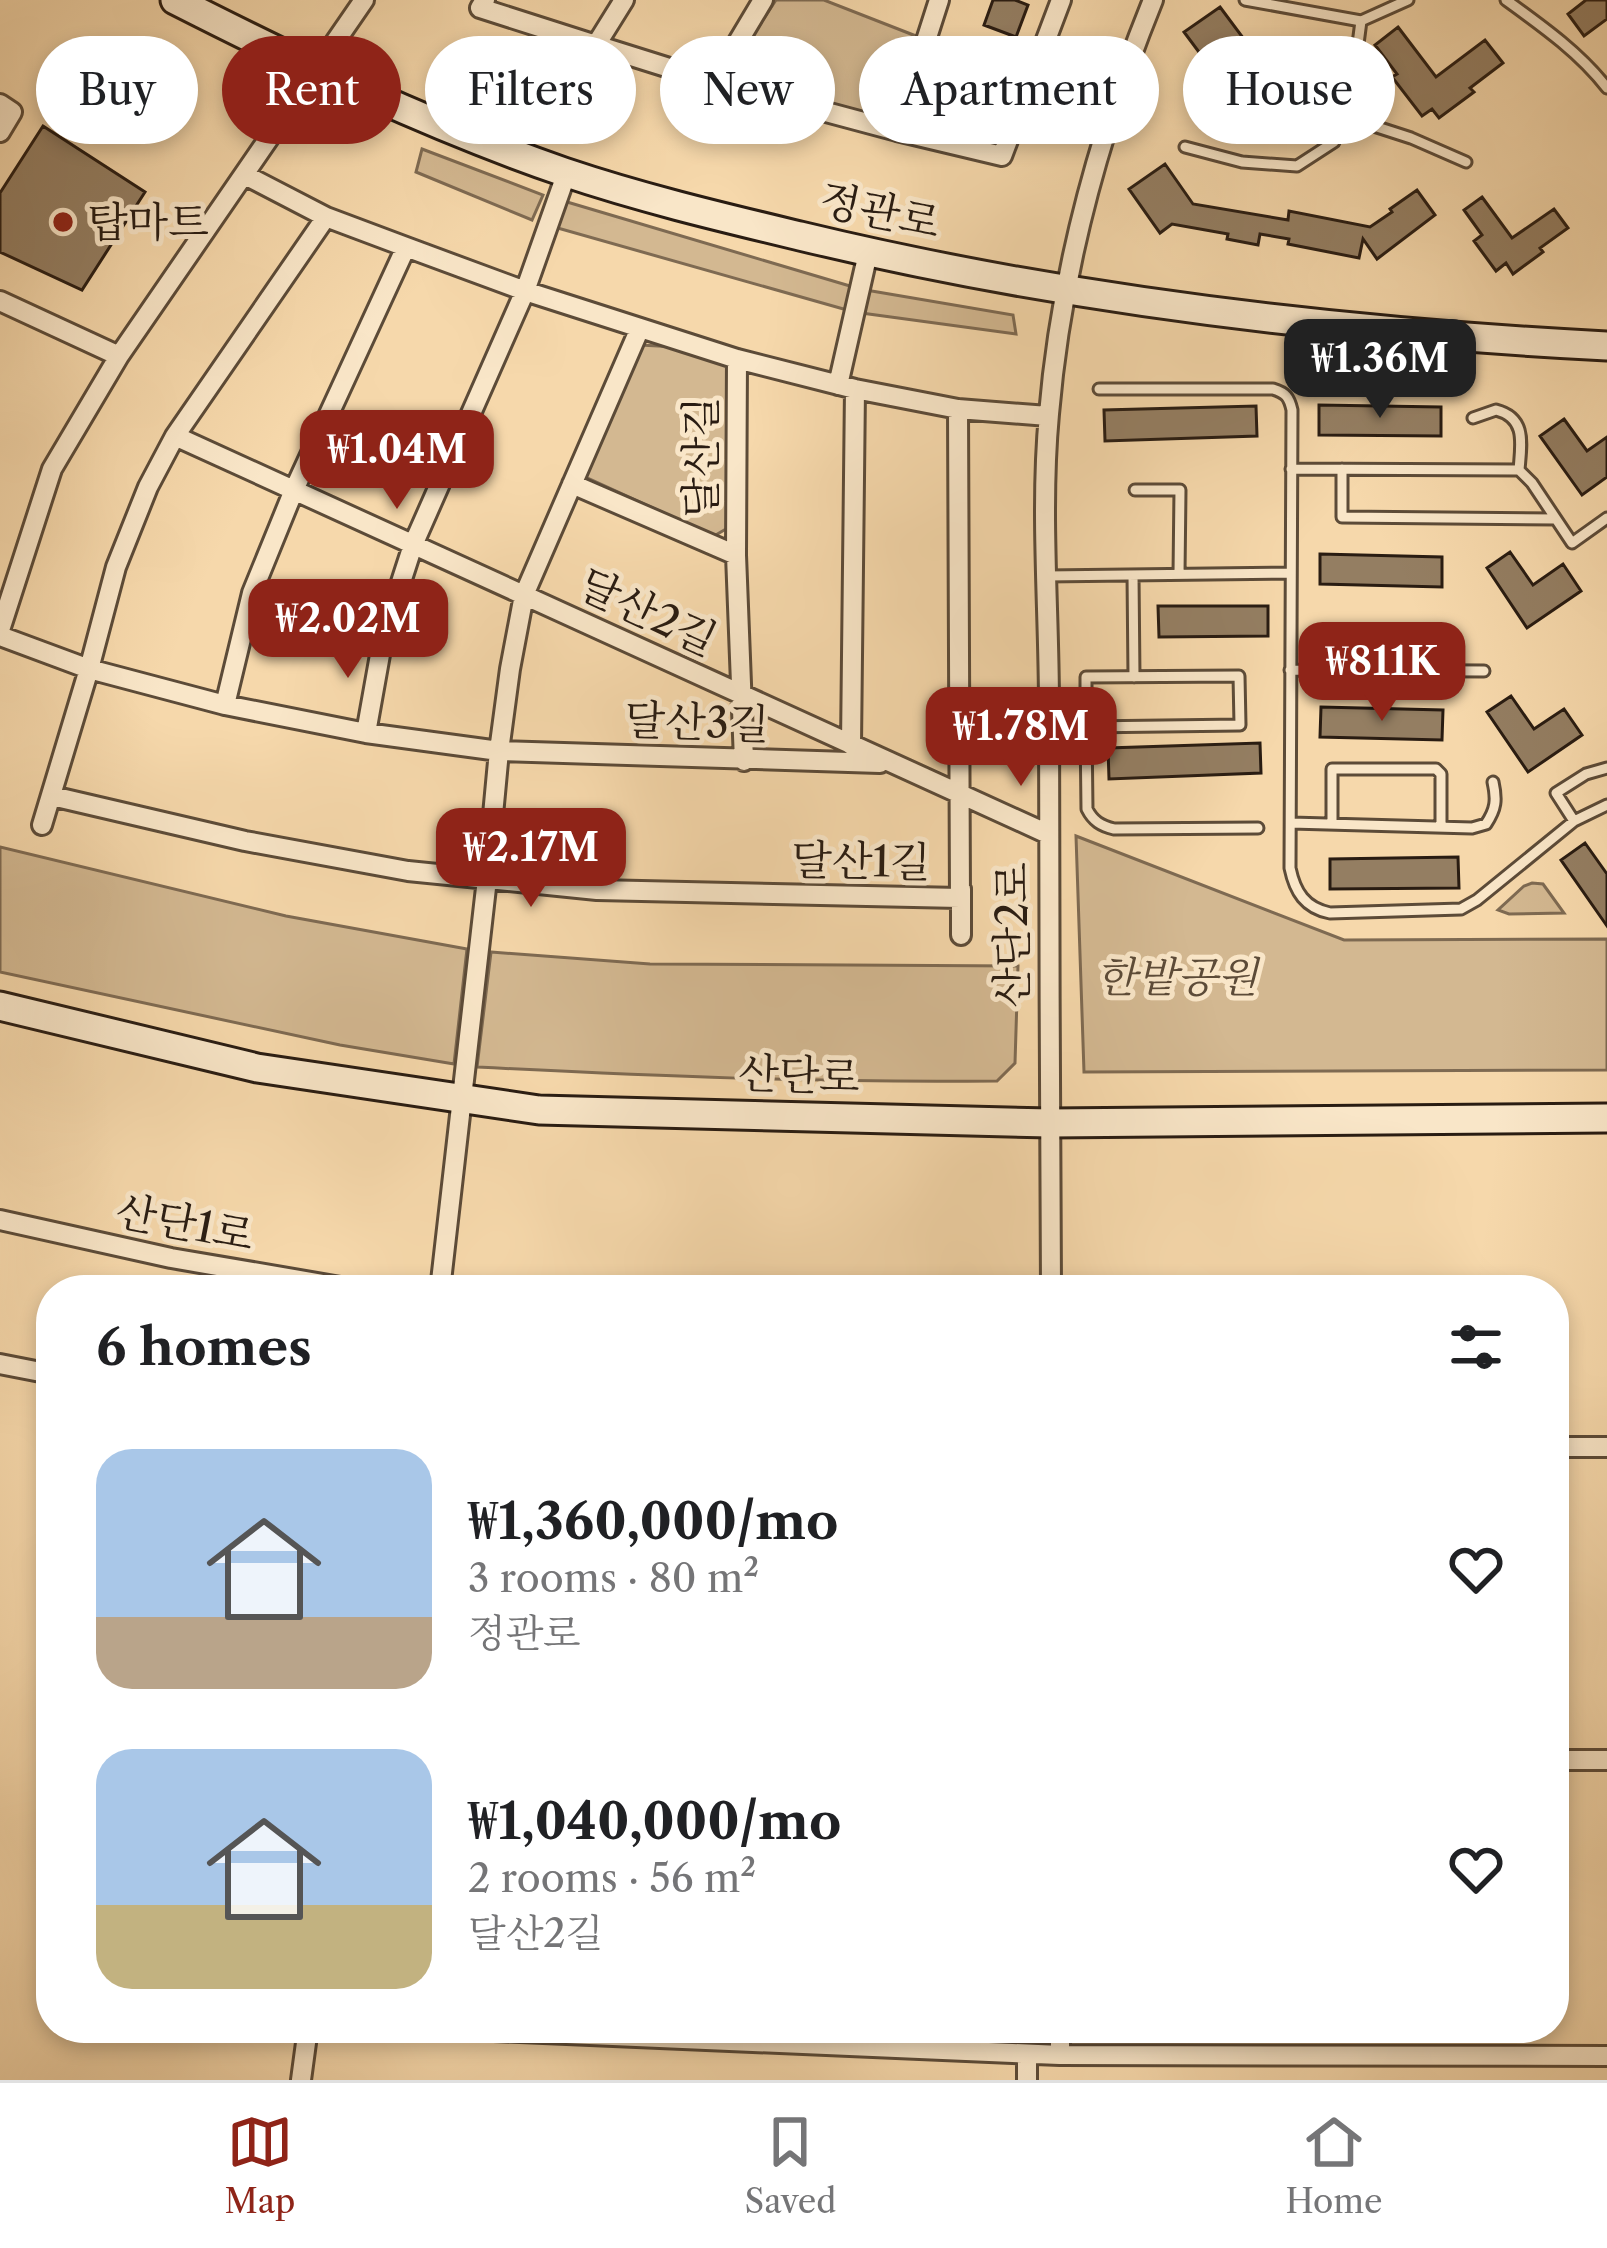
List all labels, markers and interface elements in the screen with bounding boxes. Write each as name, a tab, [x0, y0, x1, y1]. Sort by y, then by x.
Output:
chip: Buy	[36, 36, 198, 144]
chip: Rent	[222, 36, 401, 144]
chip: Filters	[425, 36, 636, 144]
chip: New	[660, 36, 835, 144]
chip: Apartment	[859, 36, 1159, 144]
chip: House	[1183, 36, 1395, 144]
street label: 정관로	[815, 173, 945, 249]
place label: 탑마트	[87, 196, 209, 248]
marker: 탑마트	[50, 209, 76, 235]
pin: ₩1.36M	[1282, 319, 1478, 421]
text: ₩1.36M	[1311, 334, 1449, 382]
street label: 달산길	[675, 396, 727, 518]
pin: ₩1.04M	[299, 410, 495, 512]
text: ₩1.04M	[327, 425, 467, 473]
street label: 달산2길	[571, 558, 725, 666]
pin: ₩2.02M	[250, 579, 446, 681]
text: ₩2.02M	[275, 594, 421, 642]
pin: ₩811K	[1298, 622, 1466, 724]
text: ₩811K	[1325, 637, 1439, 685]
pin: ₩1.78M	[923, 687, 1119, 789]
street label: 달산3길	[624, 693, 770, 751]
text: ₩1.78M	[953, 702, 1089, 750]
pin: ₩2.17M	[433, 808, 629, 910]
text: ₩2.17M	[463, 823, 599, 871]
street label: 달산1길	[791, 834, 931, 888]
street label: 산단2로	[986, 862, 1038, 1008]
park label: 한밭공원	[1096, 951, 1261, 1003]
street label: 산단로	[737, 1047, 861, 1103]
street label: 산단1로	[112, 1184, 258, 1262]
icon: filters	[1443, 1314, 1509, 1380]
text: 6 homes	[96, 1316, 312, 1378]
text: ₩1,360,000/mo	[468, 1490, 839, 1552]
icon: home	[192, 1497, 336, 1641]
icon: heart	[1443, 1536, 1509, 1602]
text: 3 rooms · 80 m²	[468, 1554, 759, 1602]
text: 정관로	[468, 1609, 581, 1657]
text: ₩1,040,000/mo	[468, 1790, 841, 1852]
icon: home	[192, 1797, 336, 1941]
icon: heart	[1443, 1836, 1509, 1902]
text: 2 rooms · 56 m²	[468, 1854, 756, 1902]
text: 달산2길	[468, 1909, 603, 1957]
tab: Map	[225, 2109, 295, 2222]
tab: Saved	[745, 2109, 836, 2222]
tab: Home	[1285, 2109, 1382, 2222]

